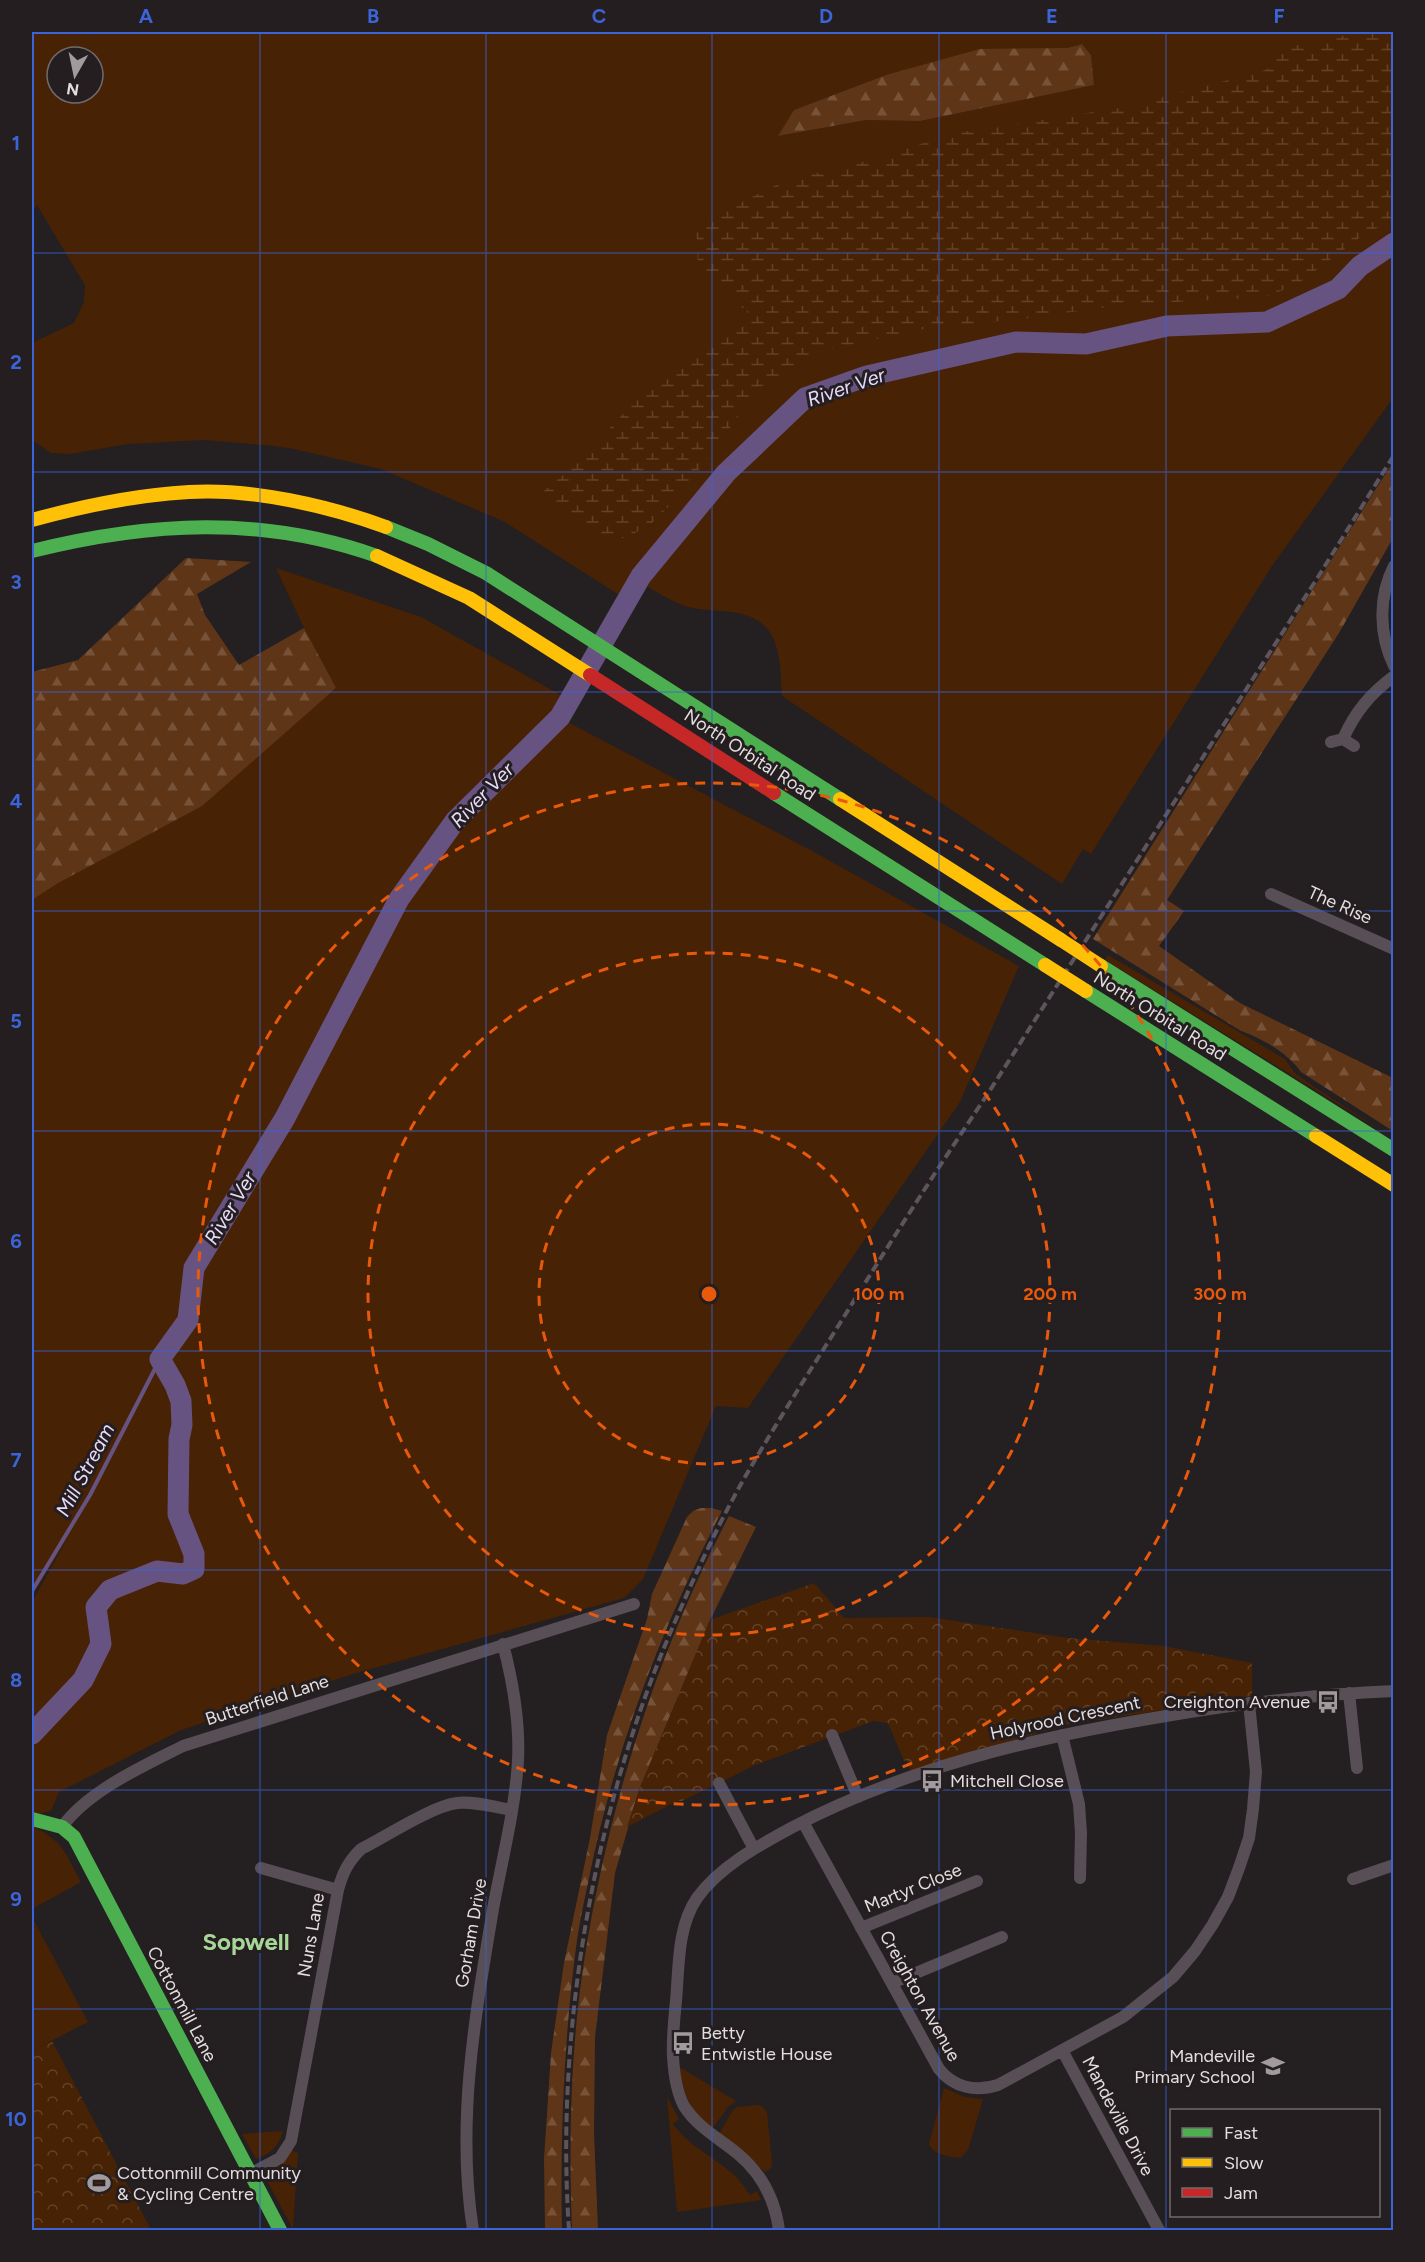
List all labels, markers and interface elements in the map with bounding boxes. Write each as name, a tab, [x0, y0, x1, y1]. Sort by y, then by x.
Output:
text: A	[139, 4, 154, 28]
text: B	[367, 4, 379, 28]
text: C	[592, 4, 606, 28]
text: D	[819, 4, 833, 28]
text: E	[1046, 4, 1058, 28]
text: F	[1273, 4, 1285, 28]
north arrow	[45, 45, 105, 105]
text: N	[65, 79, 80, 100]
text: 1	[12, 131, 20, 155]
text: 2	[10, 350, 22, 374]
water label: River Ver	[804, 362, 889, 412]
text: 3	[10, 570, 22, 594]
street label: North Orbital Road	[680, 704, 820, 806]
water label: River Ver	[445, 757, 520, 832]
text: 4	[10, 789, 23, 813]
street label: The Rise	[1305, 881, 1376, 929]
street label: North Orbital Road	[1090, 966, 1230, 1066]
text: 5	[10, 1009, 22, 1033]
water label: River Ver	[199, 1166, 262, 1249]
text: 6	[10, 1229, 22, 1253]
text: 100 m	[854, 1283, 904, 1305]
text: 200 m	[1023, 1283, 1077, 1305]
text: 300 m	[1193, 1283, 1247, 1305]
centre of rings	[699, 1284, 719, 1304]
water label: Mill Stream	[50, 1419, 120, 1521]
text: 7	[10, 1448, 22, 1472]
text: 8	[10, 1668, 22, 1692]
street label: Butterfield Lane	[202, 1670, 332, 1730]
bus stop icon: Creighton Avenue	[1315, 1689, 1341, 1715]
street label: Holyrood Crescent	[988, 1691, 1142, 1745]
place label: Creighton Avenue	[1164, 1691, 1310, 1713]
bus stop icon: Mitchell Close	[919, 1768, 945, 1794]
place label: Mitchell Close	[950, 1770, 1064, 1792]
street label: Martyr Close	[861, 1858, 965, 1917]
street label: Gorham Drive	[451, 1876, 491, 1989]
text: 9	[10, 1887, 22, 1911]
street label: Nuns Lane	[293, 1891, 329, 1979]
district label: Sopwell	[202, 1927, 290, 1956]
street label: Creighton Avenue	[875, 1927, 965, 2065]
street label: Cottonmill Lane	[142, 1942, 222, 2066]
place label: Betty Entwistle House	[701, 2022, 833, 2065]
bus stop icon: Betty Entwistle House	[670, 2030, 696, 2056]
place label: Mandeville Primary School	[1134, 2045, 1255, 2088]
street label: Mandeville Drive	[1077, 2053, 1159, 2180]
school or university icon: Mandeville Primary School	[1260, 2053, 1286, 2079]
text: 10	[5, 2107, 27, 2131]
legend	[1170, 2109, 1380, 2217]
text: Fast	[1224, 2122, 1258, 2144]
text: Slow	[1224, 2152, 1263, 2174]
place label: Cottonmill Community & Cycling Centre	[117, 2162, 301, 2205]
sports icon: Cottonmill Community & Cycling Centre	[86, 2170, 112, 2196]
text: Jam	[1224, 2182, 1258, 2204]

